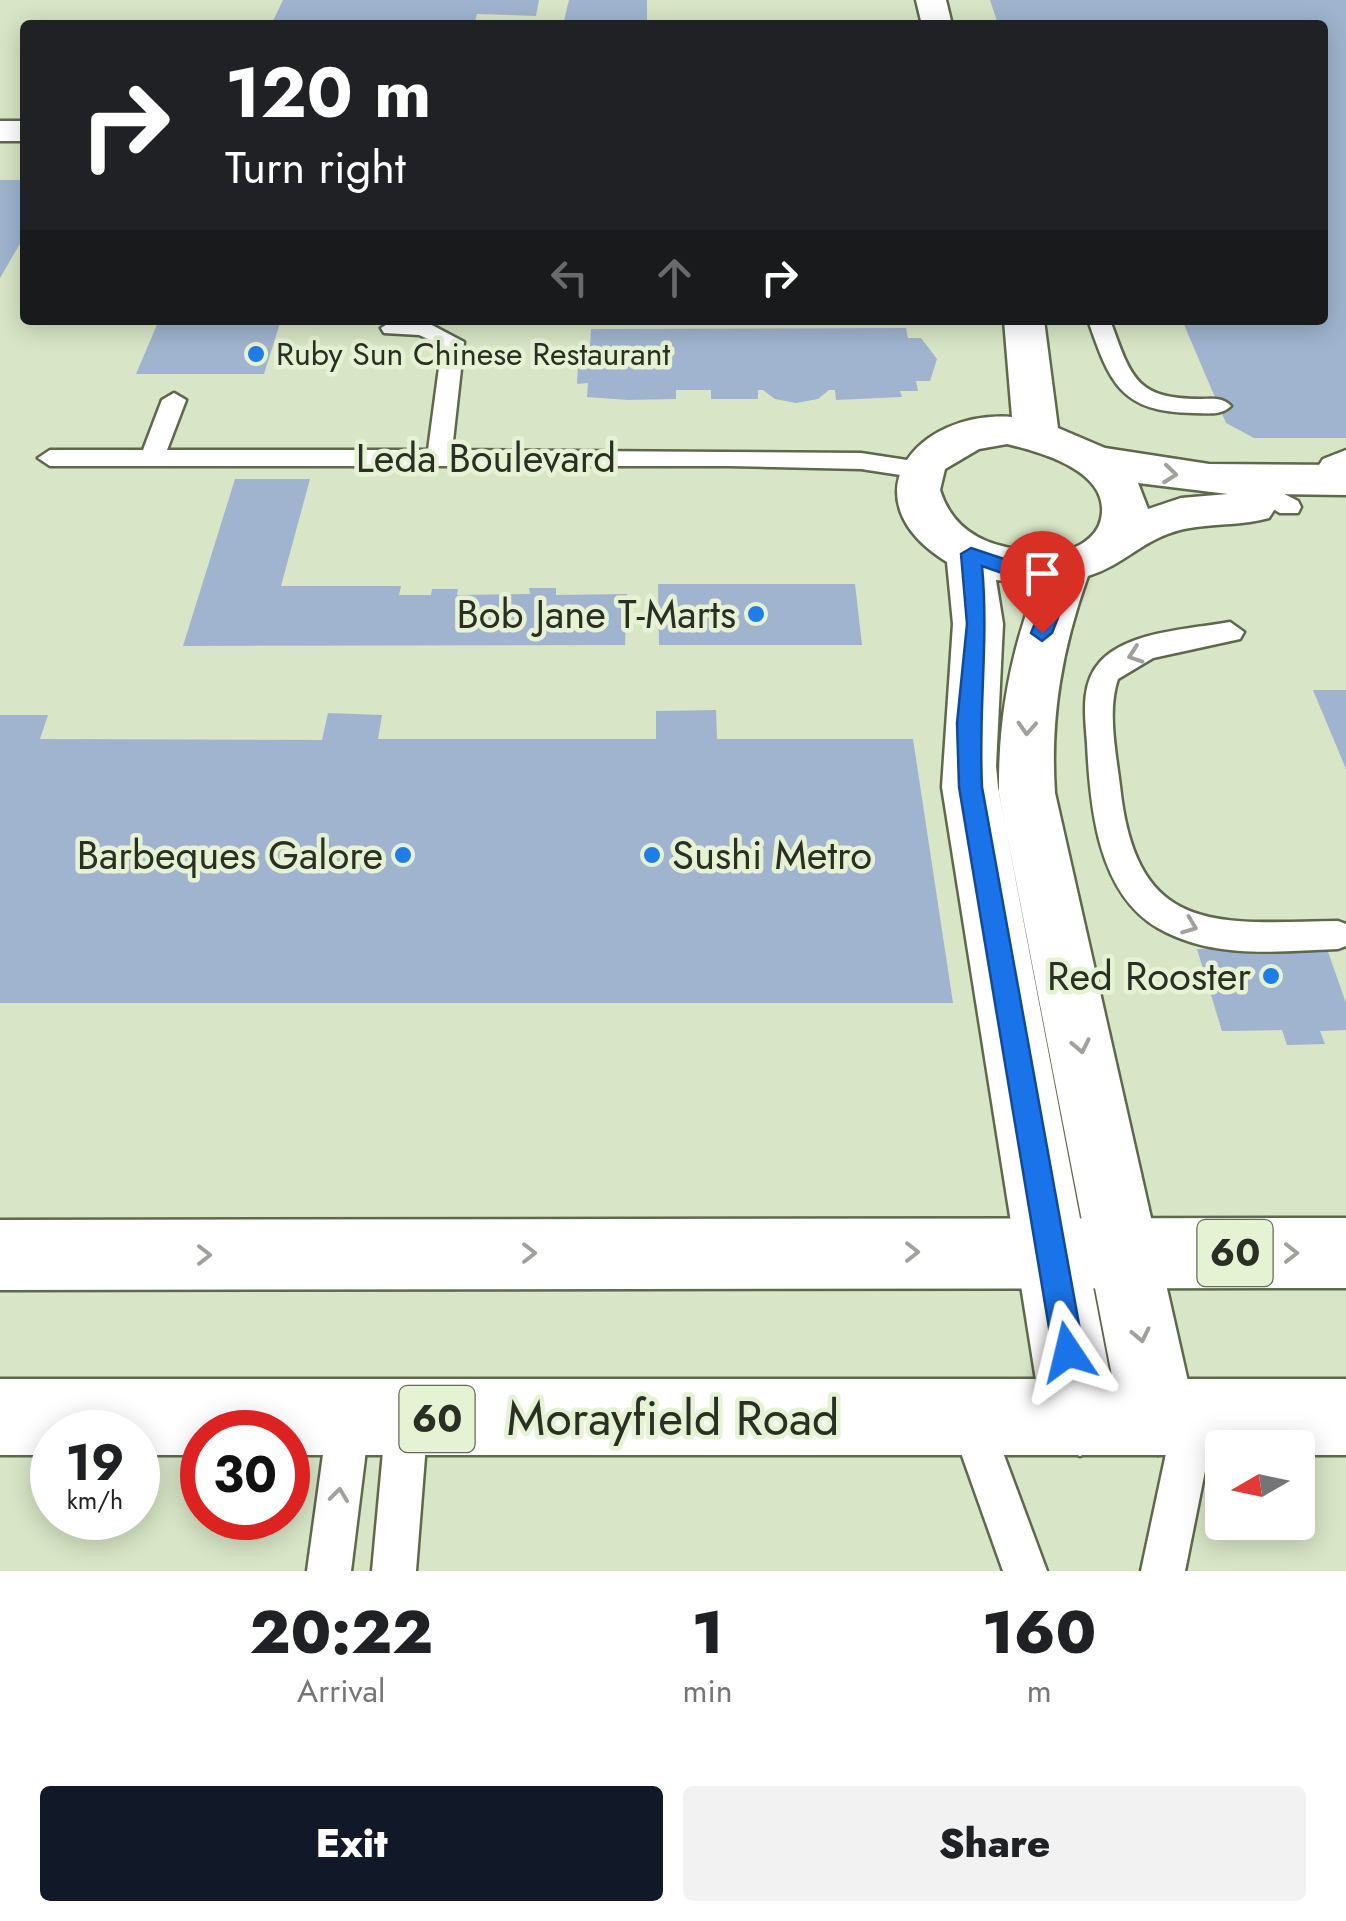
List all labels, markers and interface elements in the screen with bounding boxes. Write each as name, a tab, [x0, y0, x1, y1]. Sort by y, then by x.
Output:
text: 120 m	[225, 42, 431, 143]
icon: right	[60, 60, 190, 190]
text: Turn right	[225, 135, 406, 200]
icon: left	[542, 250, 597, 305]
icon: ahead	[647, 250, 702, 305]
icon: right	[752, 250, 807, 305]
place label: Ruby Sun Chinese Restaurant	[276, 331, 671, 377]
marker: Ruby Sun Chinese Restaurant	[245, 343, 267, 365]
street label: Leda Boulevard	[356, 429, 616, 487]
one-way arrow	[1162, 463, 1178, 484]
pin	[1000, 531, 1085, 634]
icon: arrive	[1015, 546, 1070, 601]
place label: Bob Jane T-Marts	[457, 585, 736, 643]
marker: Bob Jane T-Marts	[745, 603, 767, 625]
one-way arrow	[1128, 644, 1145, 664]
one-way arrow	[1017, 720, 1038, 736]
place label: Barbeques Galore	[77, 826, 383, 884]
place label: Sushi Metro	[672, 826, 872, 884]
marker: Barbeques Galore	[392, 844, 414, 866]
marker: Sushi Metro	[641, 844, 663, 866]
one-way arrow	[1180, 914, 1198, 934]
place label: Red Rooster	[1047, 947, 1251, 1005]
marker: Red Rooster	[1260, 965, 1282, 987]
one-way arrow	[1069, 1037, 1090, 1054]
road number: 60	[1198, 1220, 1272, 1286]
one-way arrow	[906, 1241, 921, 1263]
one-way arrow	[1284, 1242, 1299, 1264]
one-way arrow	[521, 1243, 537, 1264]
one-way arrow	[196, 1244, 212, 1266]
position arrow	[1016, 1300, 1120, 1404]
one-way arrow	[1129, 1326, 1150, 1343]
street label: Morayfield Road	[507, 1384, 839, 1453]
road number: 60	[400, 1386, 474, 1452]
speed limit sign: 30	[180, 1410, 310, 1540]
text: 19	[66, 1426, 124, 1499]
north arrow	[1205, 1430, 1315, 1540]
map controls	[1205, 1430, 1315, 1540]
text: km/h	[67, 1482, 123, 1518]
one-way arrow	[328, 1486, 349, 1502]
text: 20:22	[250, 1589, 433, 1676]
text: 1	[692, 1589, 723, 1676]
text: 160	[982, 1589, 1096, 1676]
text: Arrival	[297, 1668, 385, 1714]
text: min	[682, 1668, 733, 1714]
text: m	[1027, 1668, 1052, 1714]
button: Exit	[40, 1786, 663, 1901]
button: Share	[683, 1786, 1306, 1901]

